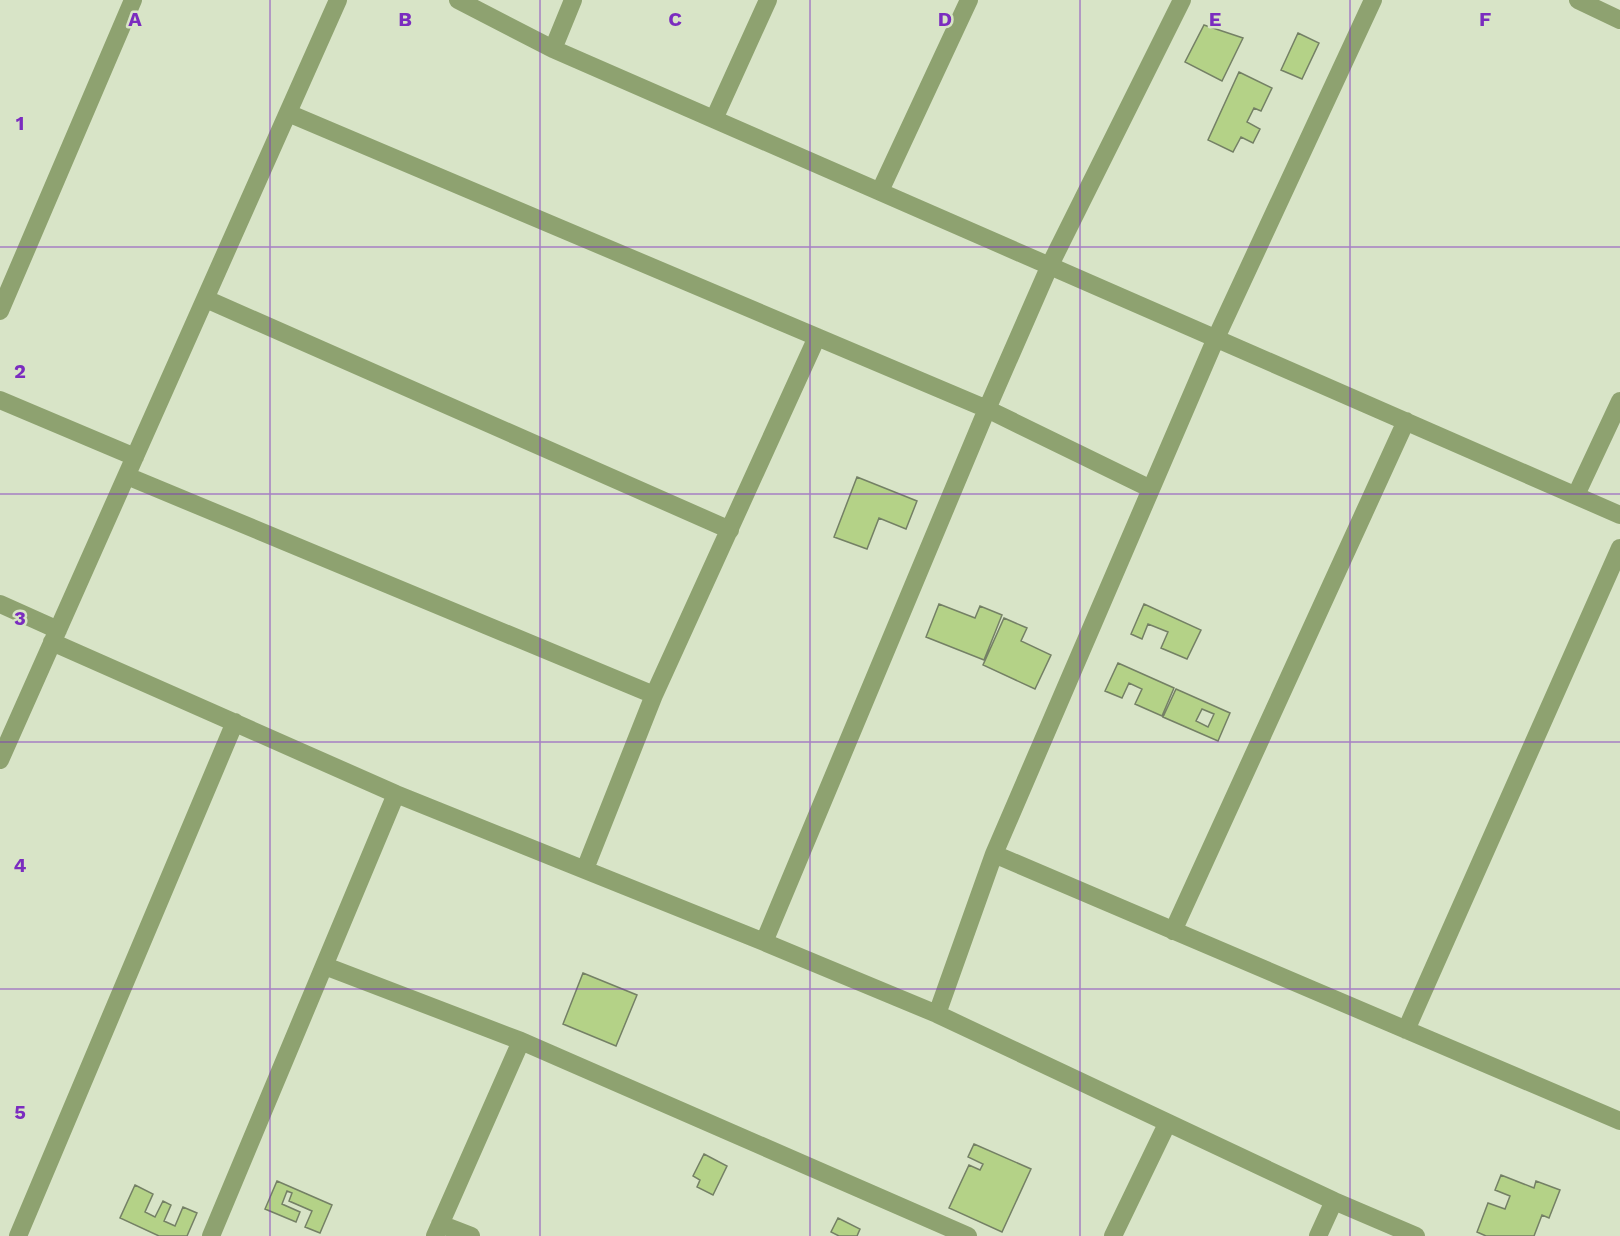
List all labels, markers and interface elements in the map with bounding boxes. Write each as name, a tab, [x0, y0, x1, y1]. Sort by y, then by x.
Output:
text: A	[128, 7, 142, 31]
text: B	[398, 7, 412, 31]
text: C	[668, 7, 682, 31]
text: D	[938, 7, 952, 31]
text: E	[1209, 7, 1221, 31]
text: F	[1479, 7, 1491, 31]
text: 1	[16, 111, 24, 135]
text: 2	[14, 359, 26, 383]
text: 3	[14, 606, 26, 630]
text: 4	[14, 853, 27, 877]
text: 5	[14, 1100, 26, 1124]

